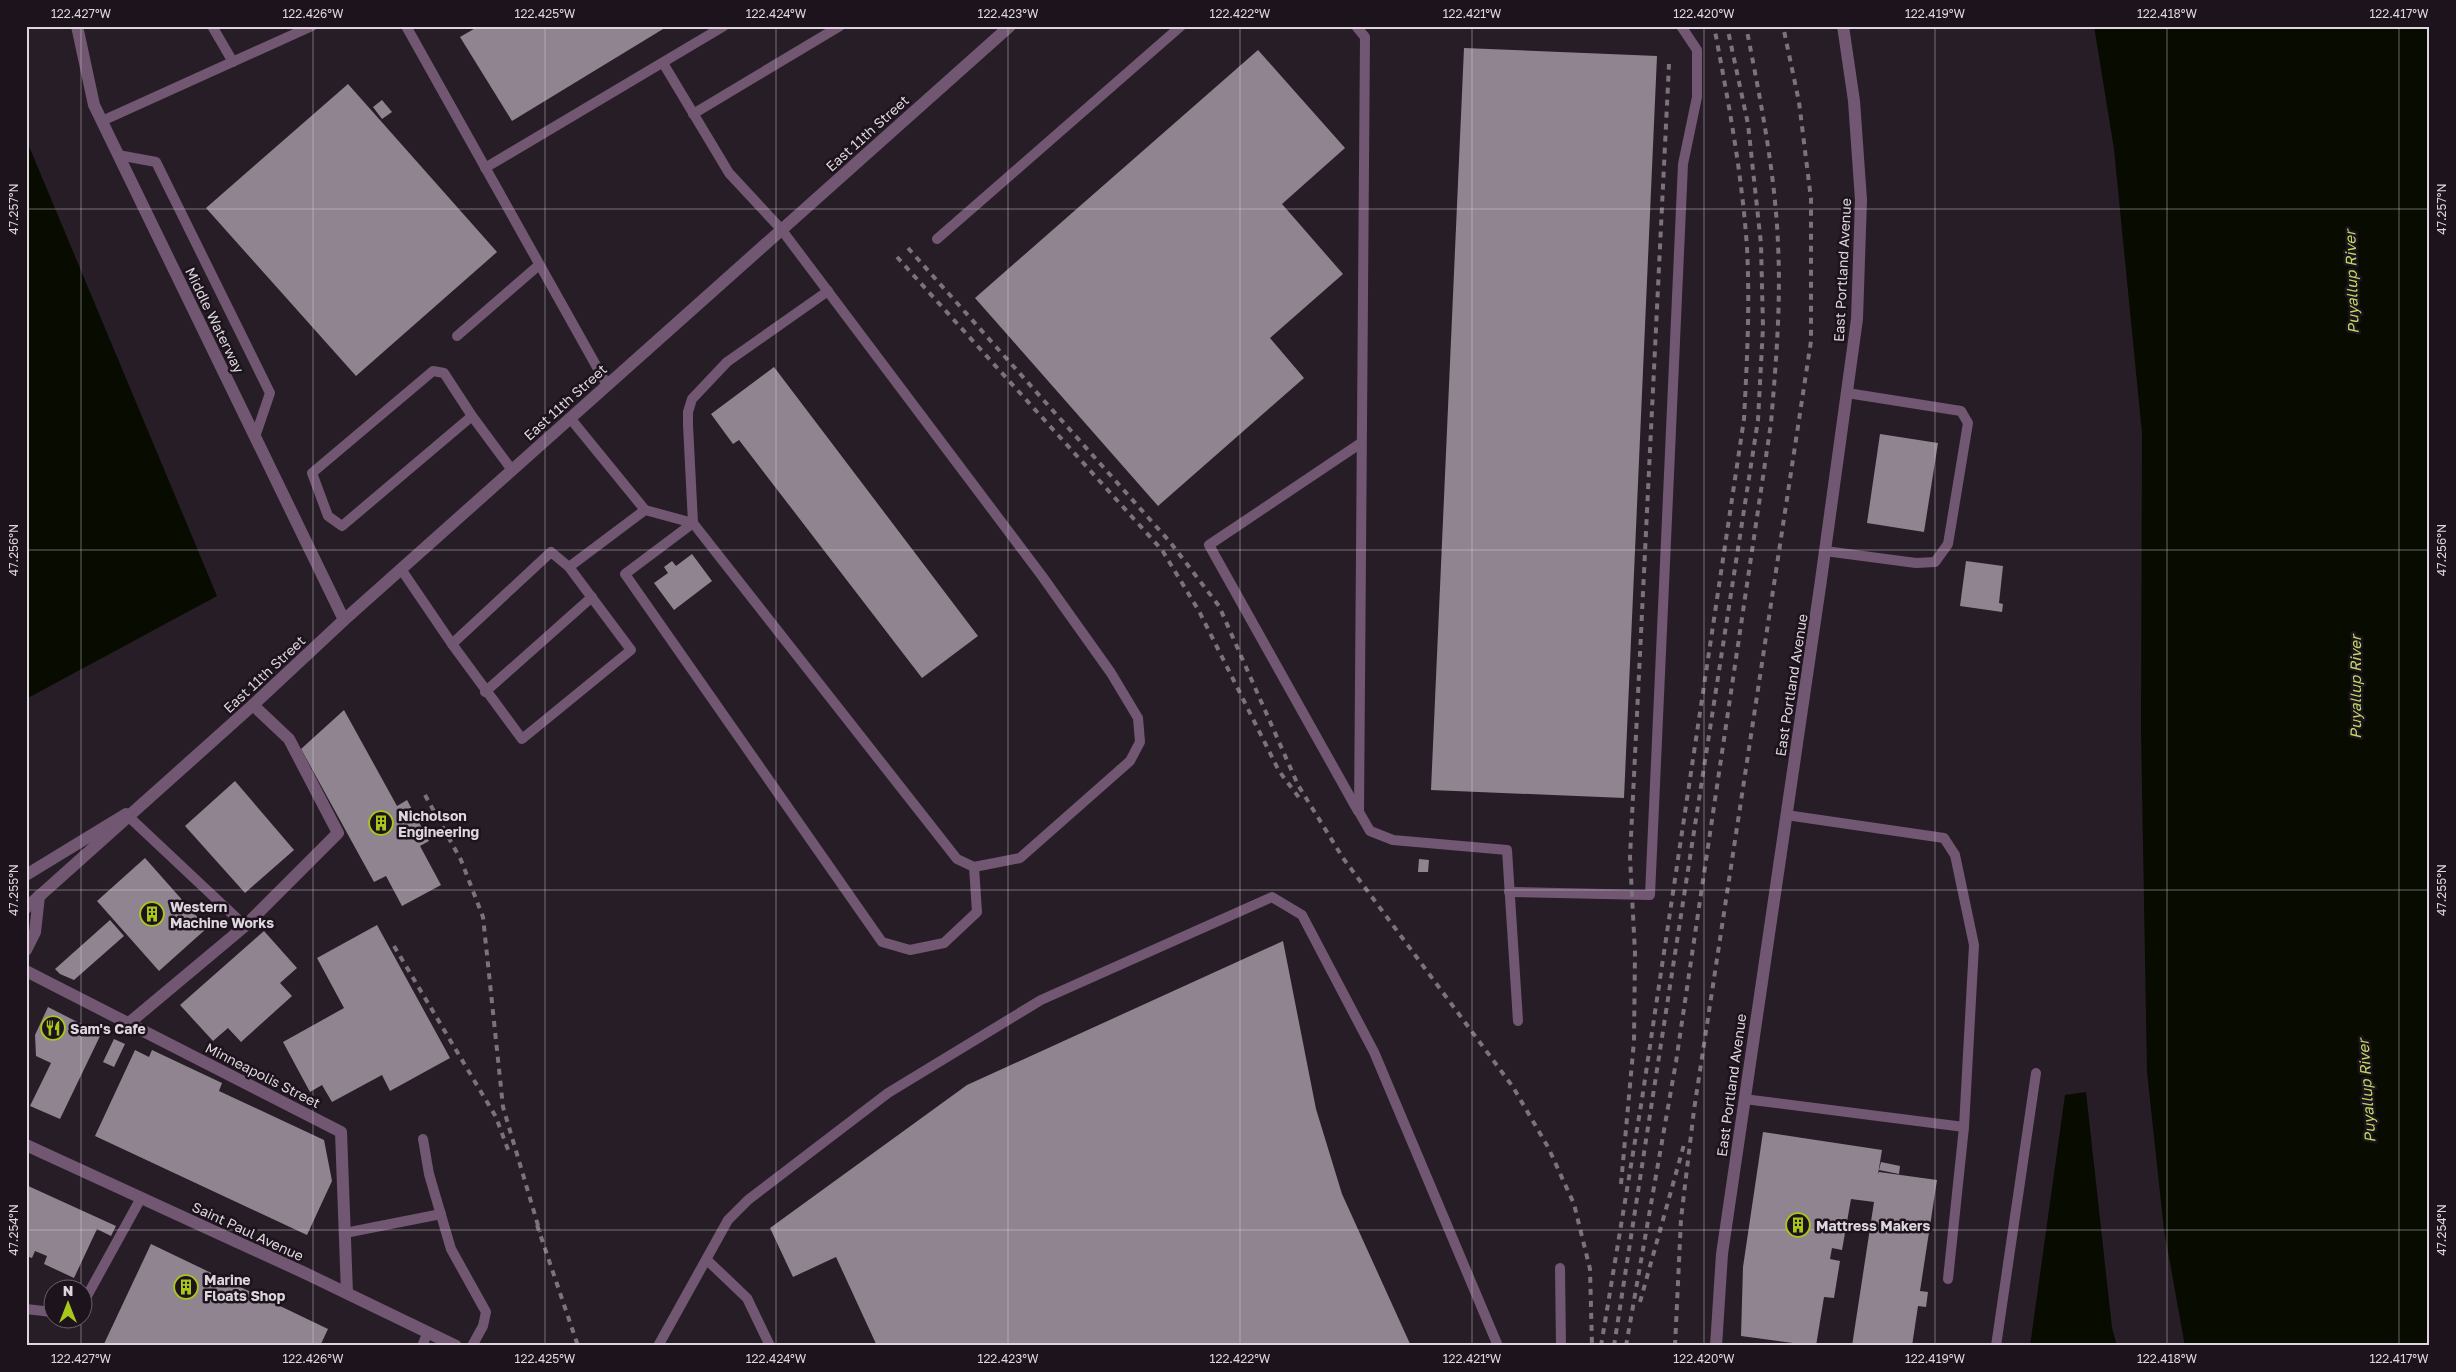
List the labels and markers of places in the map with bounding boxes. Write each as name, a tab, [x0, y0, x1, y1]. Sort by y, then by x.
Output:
place label: Nicholson Engineering	[398, 807, 479, 840]
building icon: Nicholson Engineering	[368, 810, 394, 836]
place label: Western Machine Works	[170, 898, 274, 931]
building icon: Western Machine Works	[139, 901, 165, 927]
restaurant icon: Sam's Cafe	[40, 1015, 66, 1041]
place label: Sam's Cafe	[70, 1020, 146, 1037]
building icon: Mattress Makers	[1785, 1212, 1811, 1238]
place label: Mattress Makers	[1816, 1217, 1930, 1234]
place label: Marine Floats Shop	[204, 1271, 286, 1304]
building icon: Marine Floats Shop	[173, 1274, 199, 1300]

